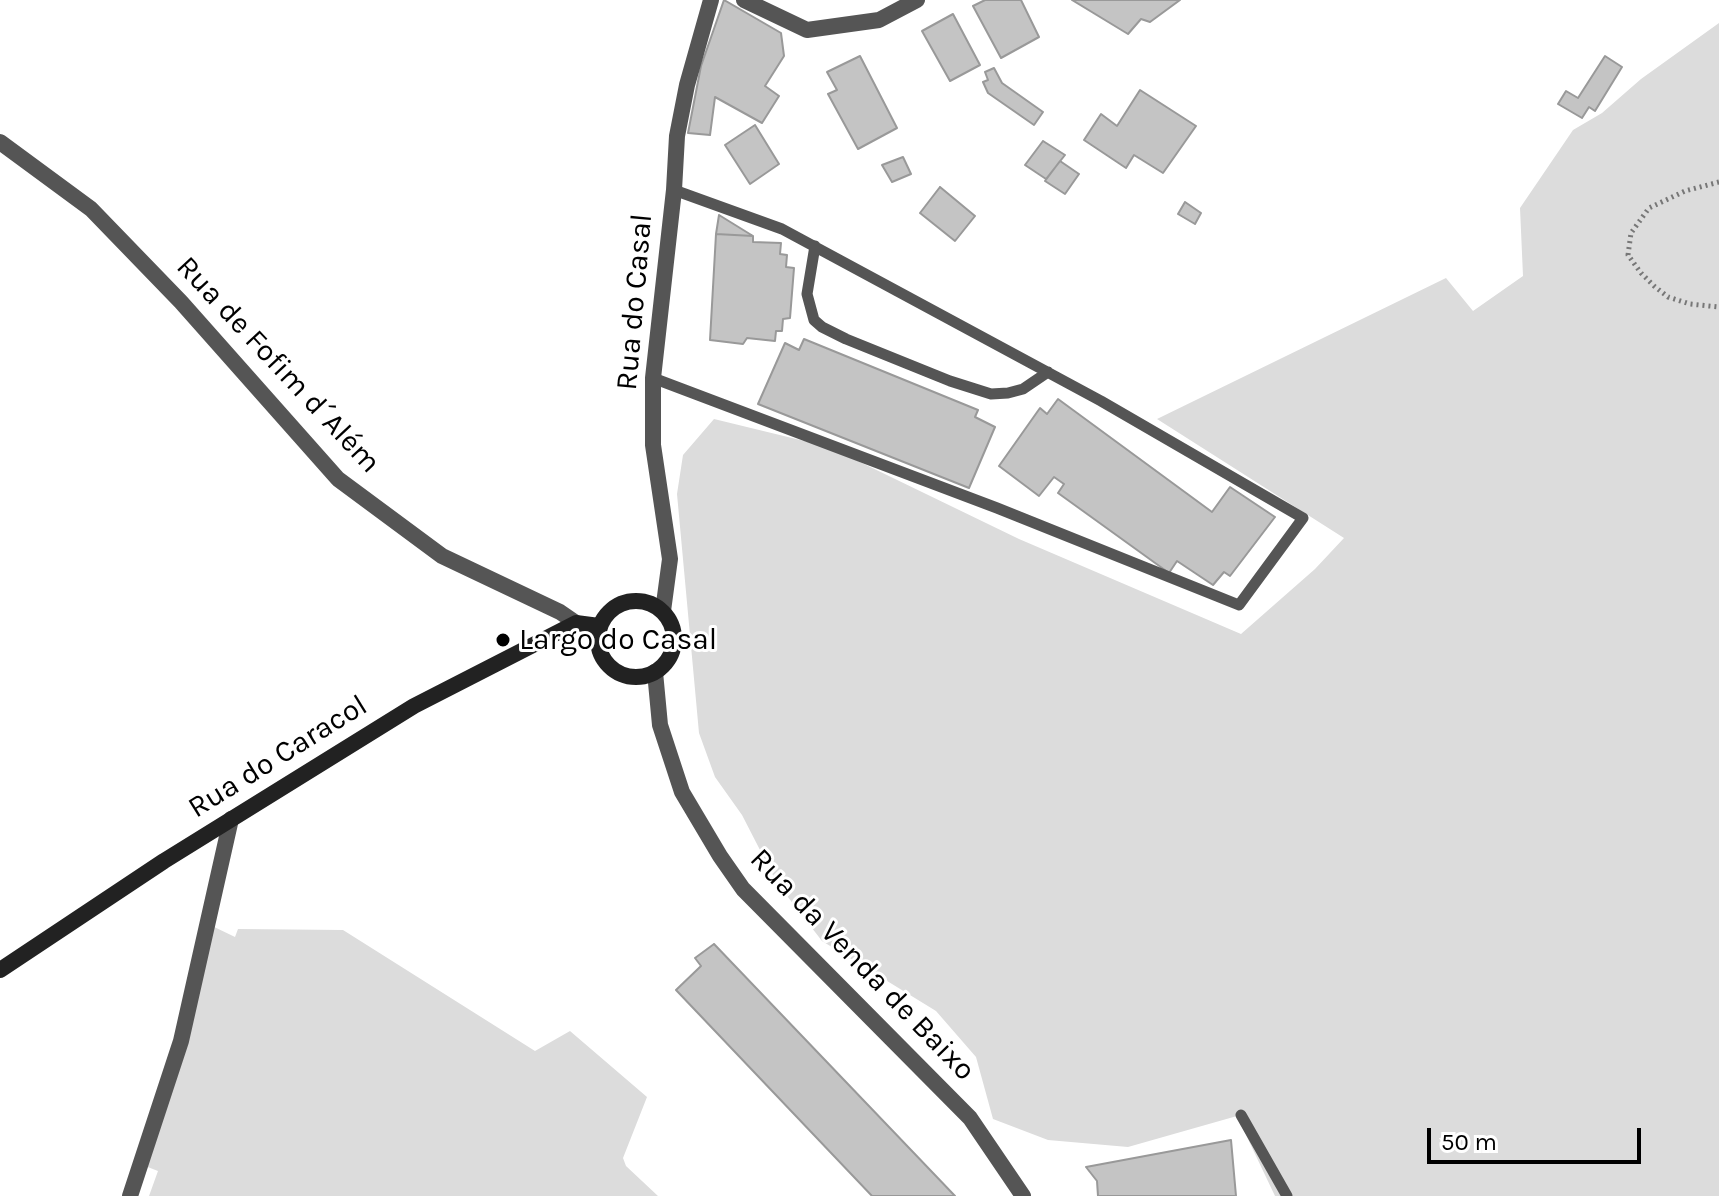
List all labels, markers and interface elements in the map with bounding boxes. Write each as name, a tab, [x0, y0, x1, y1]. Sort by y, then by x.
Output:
street label: Rua do Casal	[609, 212, 661, 392]
street label: Rua de Fofim d´Além	[168, 249, 388, 481]
place label: Largo do Casal	[519, 622, 717, 658]
marker: Largo do Casal	[494, 631, 512, 649]
street label: Rua do Caracol	[182, 688, 374, 826]
street label: Rua da Venda de Baixo	[742, 842, 982, 1088]
scale bar	[1431, 1112, 1645, 1162]
text: 50 m	[1441, 1128, 1497, 1156]

